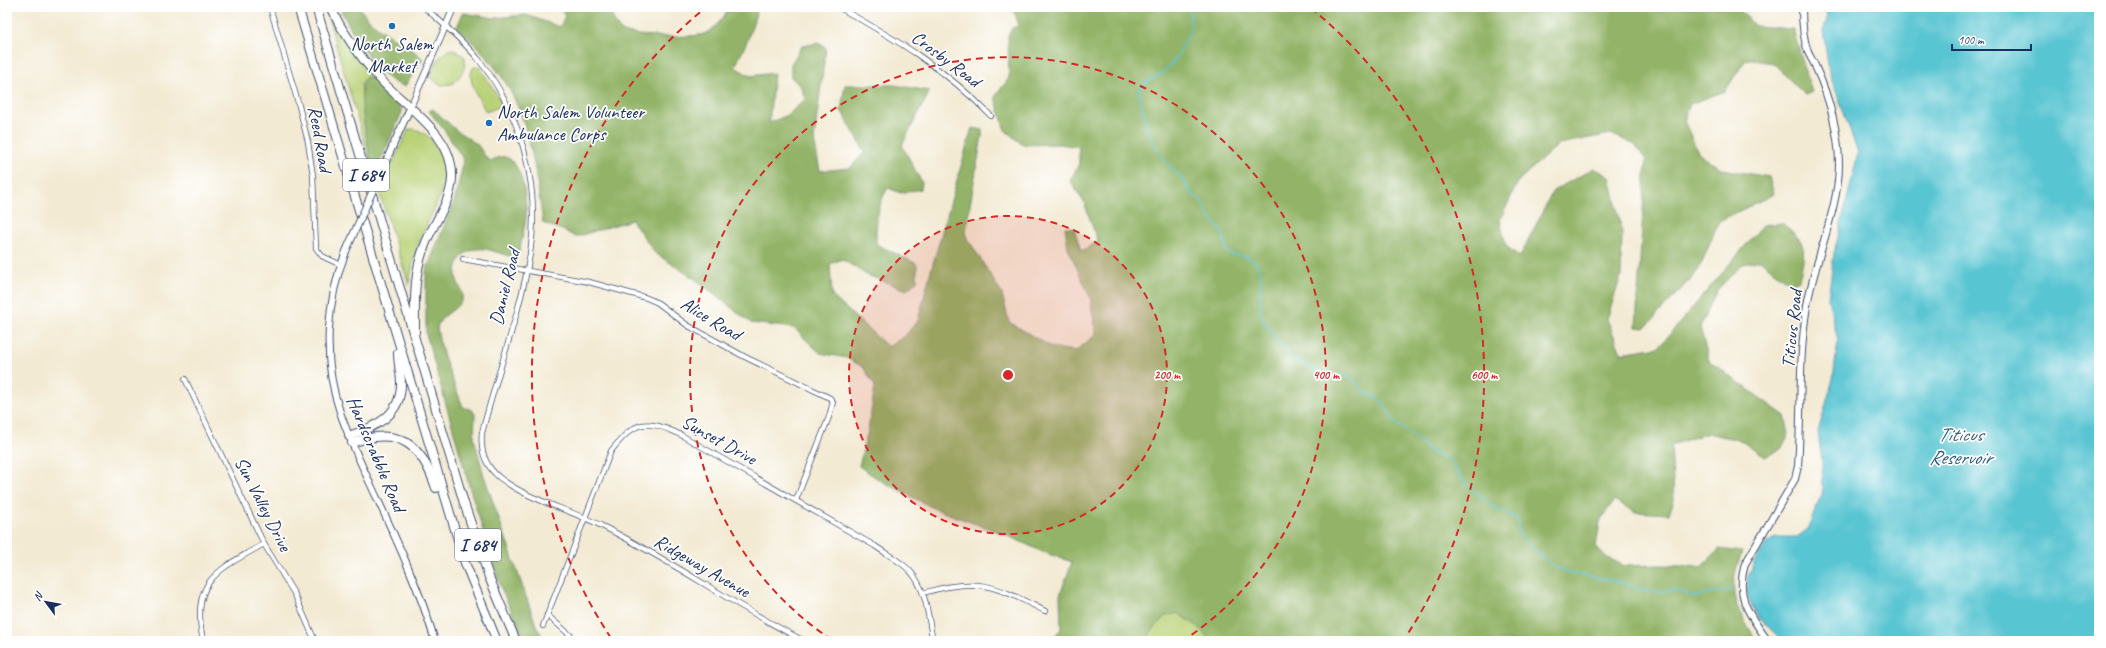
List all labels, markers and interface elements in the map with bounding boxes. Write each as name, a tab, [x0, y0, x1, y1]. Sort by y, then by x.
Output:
marker: North Salem Market	[387, 21, 397, 31]
street label: Crosby Road	[907, 25, 988, 95]
scale bar	[1952, 26, 2031, 52]
place label: North Salem Market	[351, 32, 435, 78]
text: 100 m	[1958, 32, 1985, 48]
place label: North Salem Volunteer Ambulance Corps	[497, 100, 646, 146]
street label: Reed Road	[302, 104, 338, 177]
marker: North Salem Volunteer Ambulance Corps	[484, 118, 494, 128]
road number: I 684	[343, 159, 389, 191]
street label: Daniel Road	[484, 244, 527, 327]
street label: Titicus Road	[1776, 285, 1808, 369]
street label: Alice Road	[676, 292, 748, 348]
text: 200 m	[1154, 367, 1181, 383]
text: 400 m	[1313, 367, 1340, 383]
text: 600 m	[1471, 367, 1498, 383]
centre of rings	[1001, 368, 1015, 382]
street label: Hardscrabble Road	[341, 393, 412, 518]
street label: Sunset Drive	[677, 410, 762, 471]
water label: Titicus Reservoir	[1929, 422, 1995, 470]
street label: Sun Valley Drive	[229, 453, 298, 557]
road number: I 684	[455, 529, 501, 561]
street label: Ridgeway Avenue	[650, 529, 756, 604]
north arrow	[26, 582, 66, 622]
text: N	[30, 588, 46, 603]

